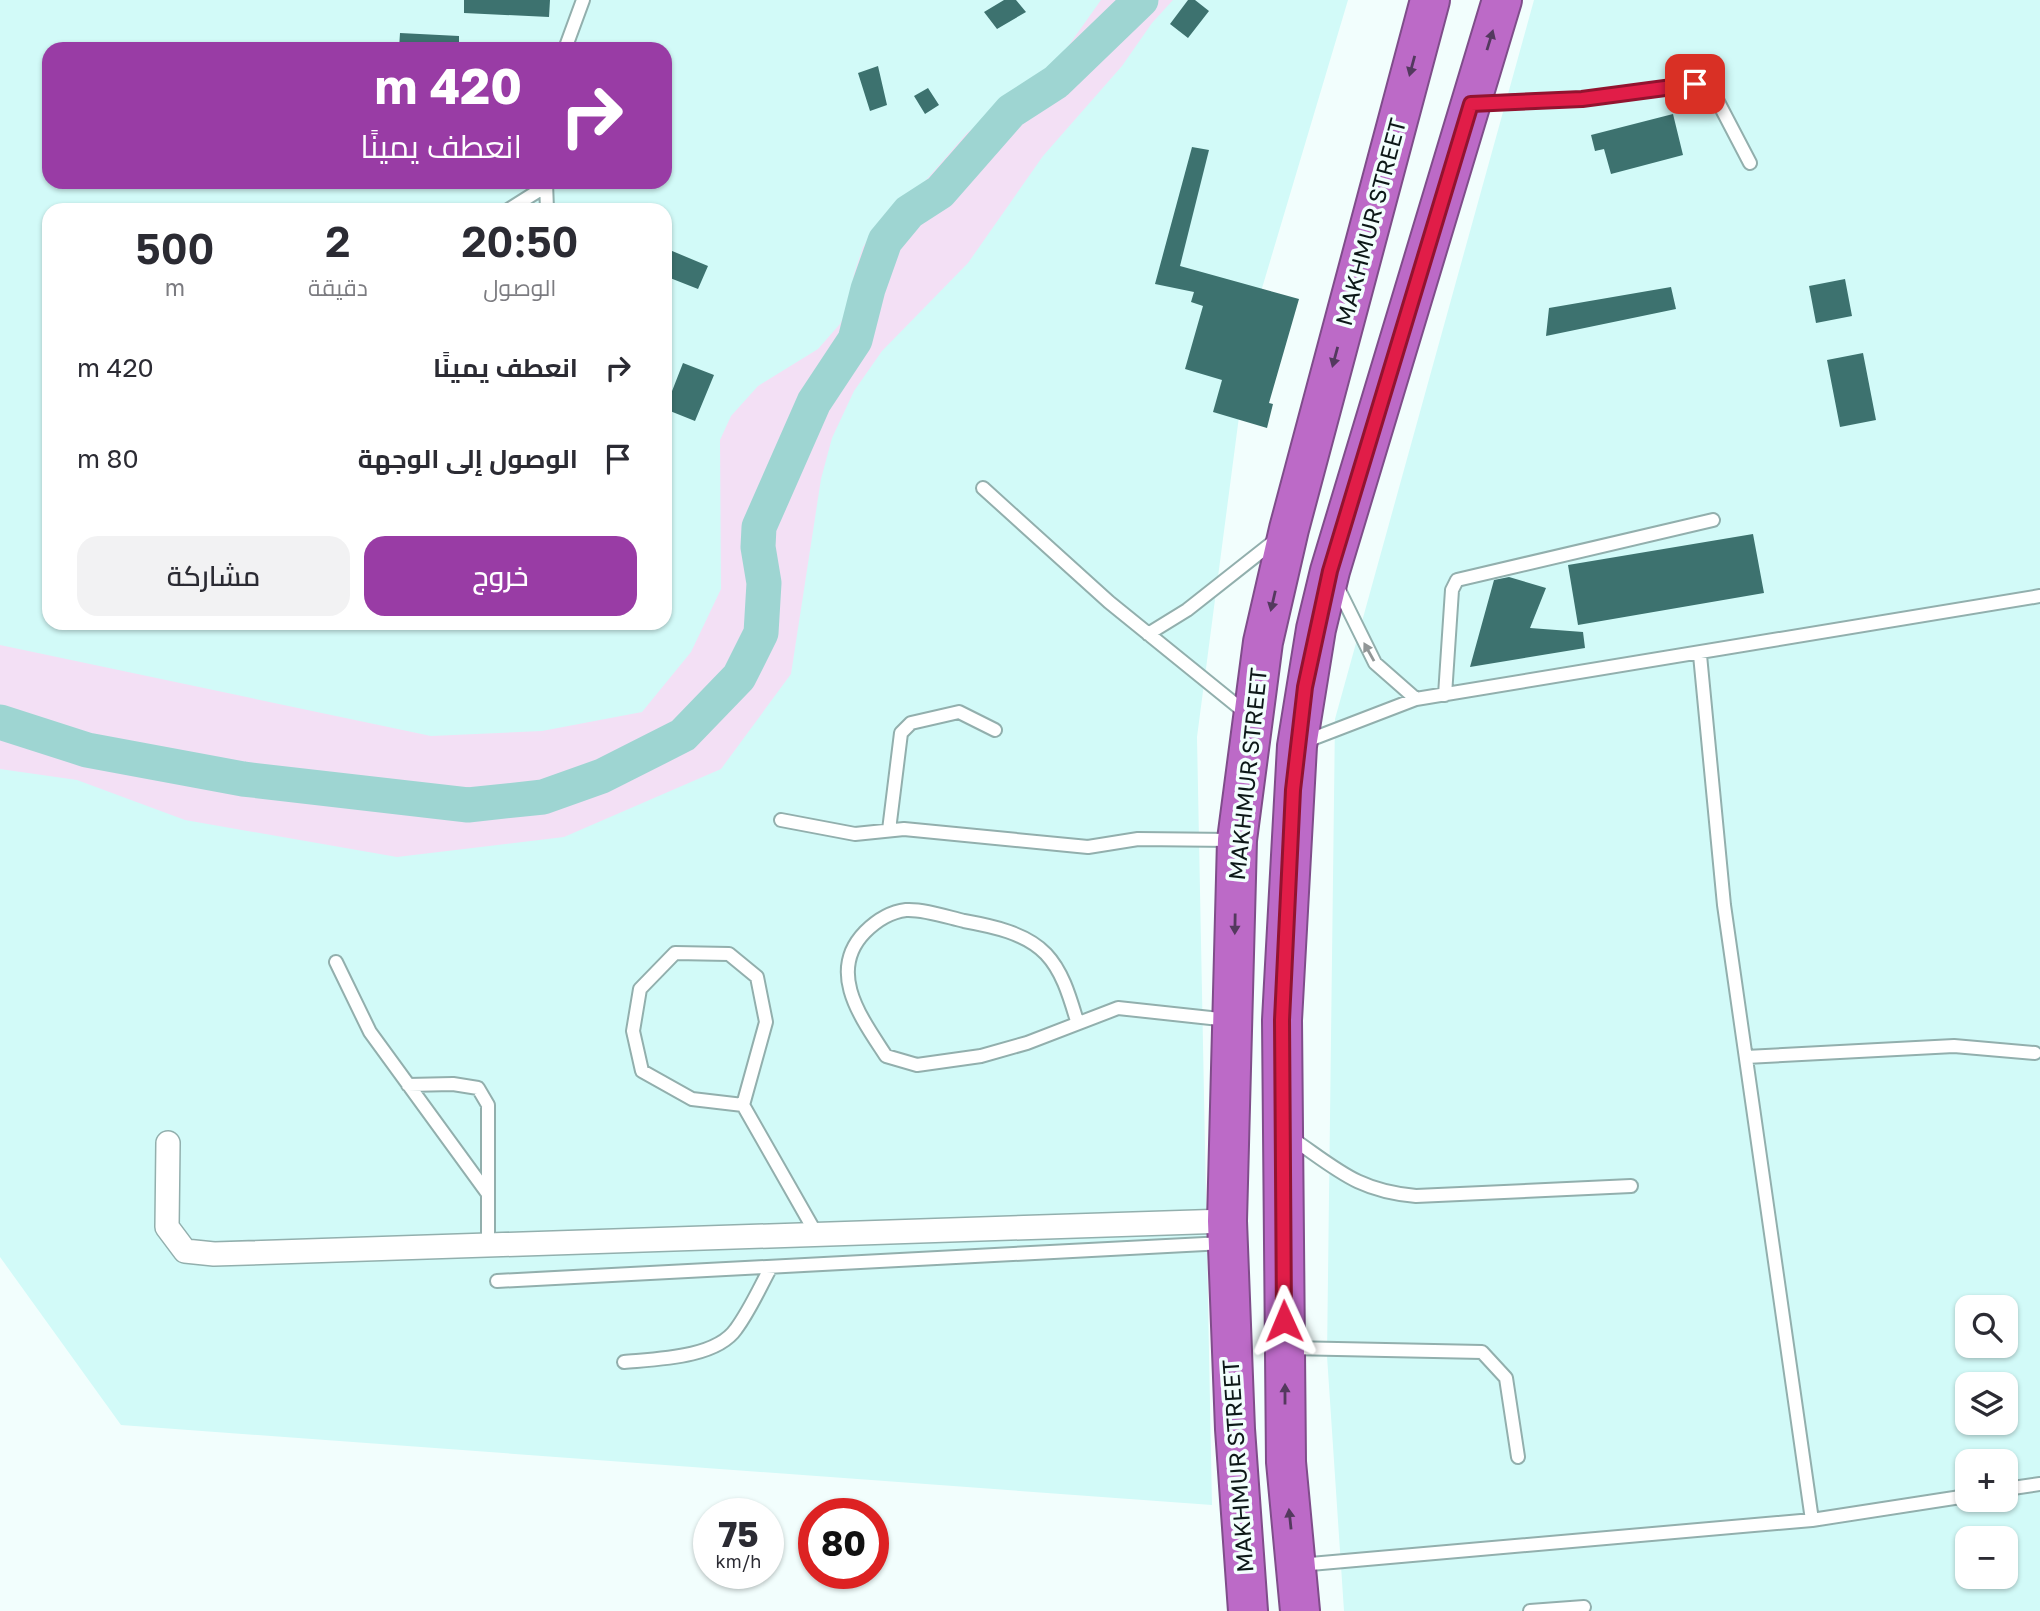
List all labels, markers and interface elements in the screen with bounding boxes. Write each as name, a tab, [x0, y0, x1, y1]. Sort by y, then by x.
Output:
one-way arrow	[1486, 29, 1496, 50]
pin	[1665, 54, 1725, 114]
one-way arrow	[1406, 55, 1417, 77]
text: 420 m	[374, 56, 522, 115]
icon: arrive	[1676, 65, 1714, 103]
icon: right	[546, 70, 637, 161]
street label: MAKHMUR STREET	[1329, 115, 1411, 328]
text: انعطف يمينًا	[360, 127, 522, 165]
text: 2	[325, 216, 351, 266]
text: 20:50	[461, 216, 578, 266]
text: 500	[136, 223, 214, 273]
text: m	[165, 273, 185, 301]
text: دقيقة	[308, 273, 368, 301]
text: الوصول	[483, 273, 557, 301]
one-way arrow	[1329, 346, 1340, 368]
icon: right	[599, 349, 637, 387]
text: 420 m	[77, 352, 154, 383]
text: انعطف يمينًا	[433, 352, 578, 383]
icon: arrive	[599, 440, 637, 478]
text: 80 m	[77, 443, 139, 474]
text: الوصول إلى الوجهة	[358, 443, 578, 474]
button: مشاركة	[77, 536, 350, 616]
button: خروج	[364, 536, 637, 616]
one-way arrow	[1267, 590, 1278, 612]
one-way arrow	[1363, 641, 1375, 661]
street label: MAKHMUR STREET	[1222, 666, 1272, 882]
one-way arrow	[1229, 913, 1241, 935]
position arrow	[1247, 1284, 1321, 1358]
map controls	[1955, 1295, 2018, 1589]
button: search	[1955, 1295, 2018, 1358]
street label: MAKHMUR STREET	[1216, 1359, 1258, 1574]
button: layers	[1955, 1372, 2018, 1435]
one-way arrow	[1279, 1383, 1291, 1405]
button: +	[1955, 1449, 2018, 1512]
speed limit sign: 80	[798, 1498, 889, 1589]
one-way arrow	[1285, 1508, 1296, 1530]
text: 75	[718, 1513, 759, 1555]
button: −	[1955, 1526, 2018, 1589]
text: km/h	[716, 1550, 761, 1572]

